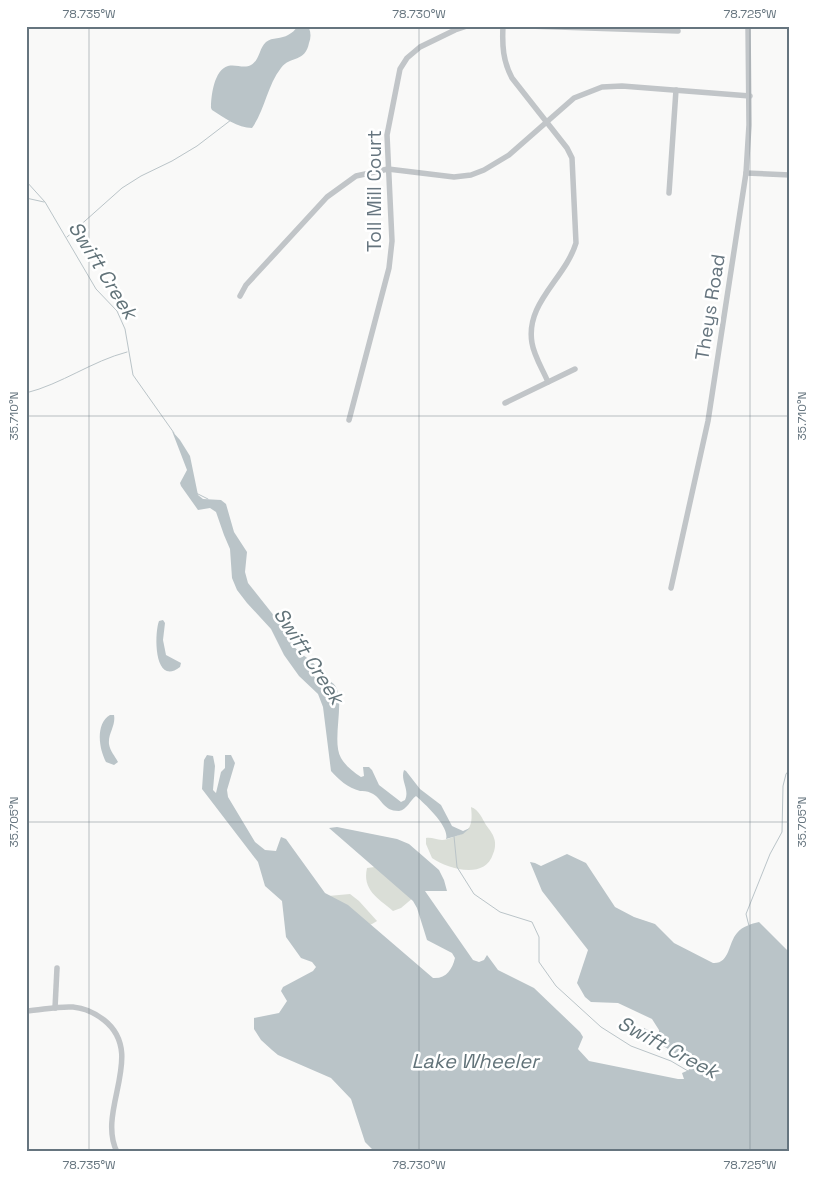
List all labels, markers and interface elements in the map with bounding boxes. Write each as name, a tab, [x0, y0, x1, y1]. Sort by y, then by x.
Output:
text: 78.735°W	[62, 6, 116, 22]
text: 78.730°W	[392, 6, 446, 22]
text: 78.725°W	[724, 6, 777, 22]
street label: Toll Mill Court	[362, 130, 387, 252]
water label: Swift Creek	[63, 216, 144, 326]
street label: Theys Road	[689, 252, 731, 362]
text: 35.710°N	[6, 392, 22, 440]
text: 35.710°N	[794, 392, 810, 440]
water label: Swift Creek	[268, 603, 351, 711]
text: 35.705°N	[6, 796, 22, 848]
text: 35.705°N	[794, 796, 810, 848]
water label: Swift Creek	[613, 1010, 725, 1085]
water label: Lake Wheeler	[411, 1048, 541, 1074]
text: 78.735°W	[62, 1157, 116, 1173]
text: 78.730°W	[392, 1157, 446, 1173]
text: 78.725°W	[724, 1157, 777, 1173]

